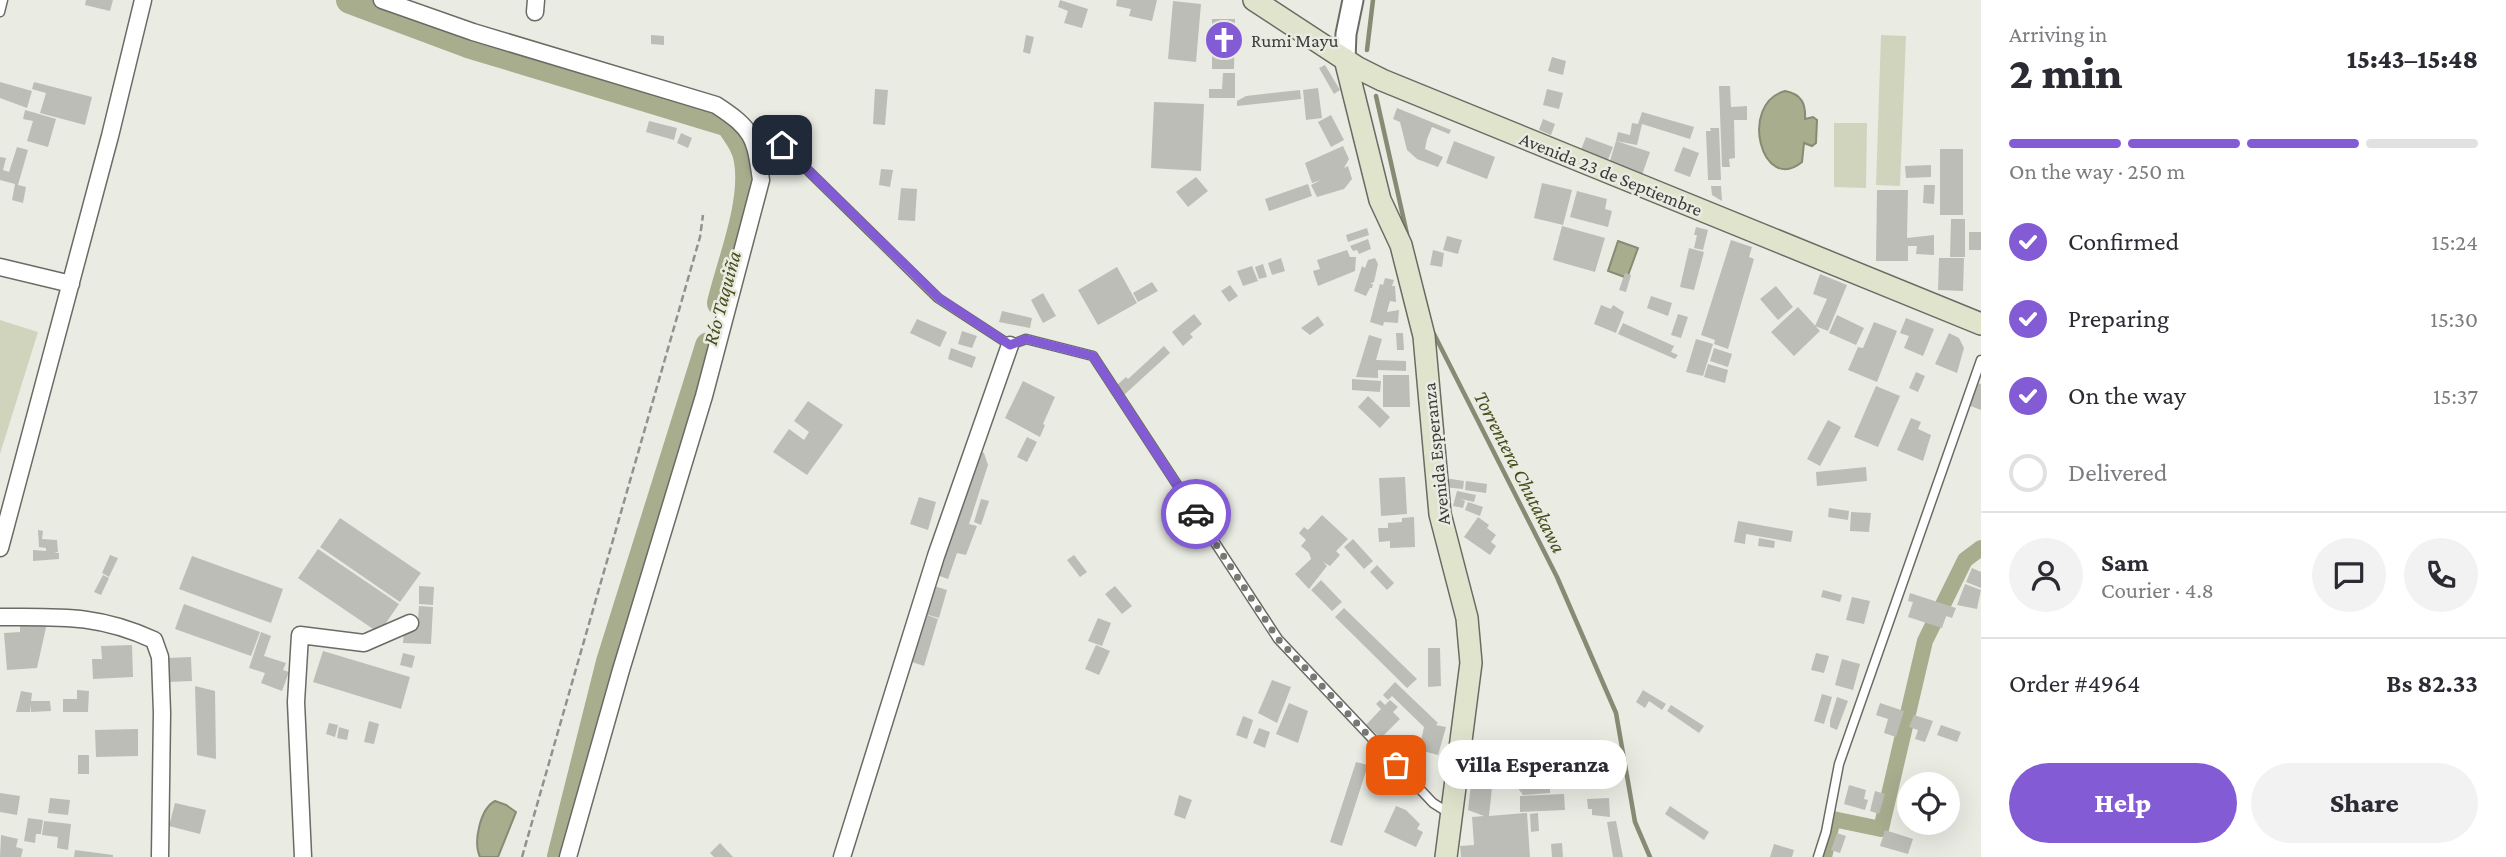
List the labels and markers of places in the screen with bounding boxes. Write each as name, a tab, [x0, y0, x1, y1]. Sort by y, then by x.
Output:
church icon: Rumi Mayu	[1203, 19, 1245, 61]
place label: Rumi Mayu	[1251, 30, 1339, 51]
pin	[752, 115, 812, 175]
pin	[1366, 735, 1426, 795]
callout: Villa Esperanza	[1438, 740, 1627, 790]

